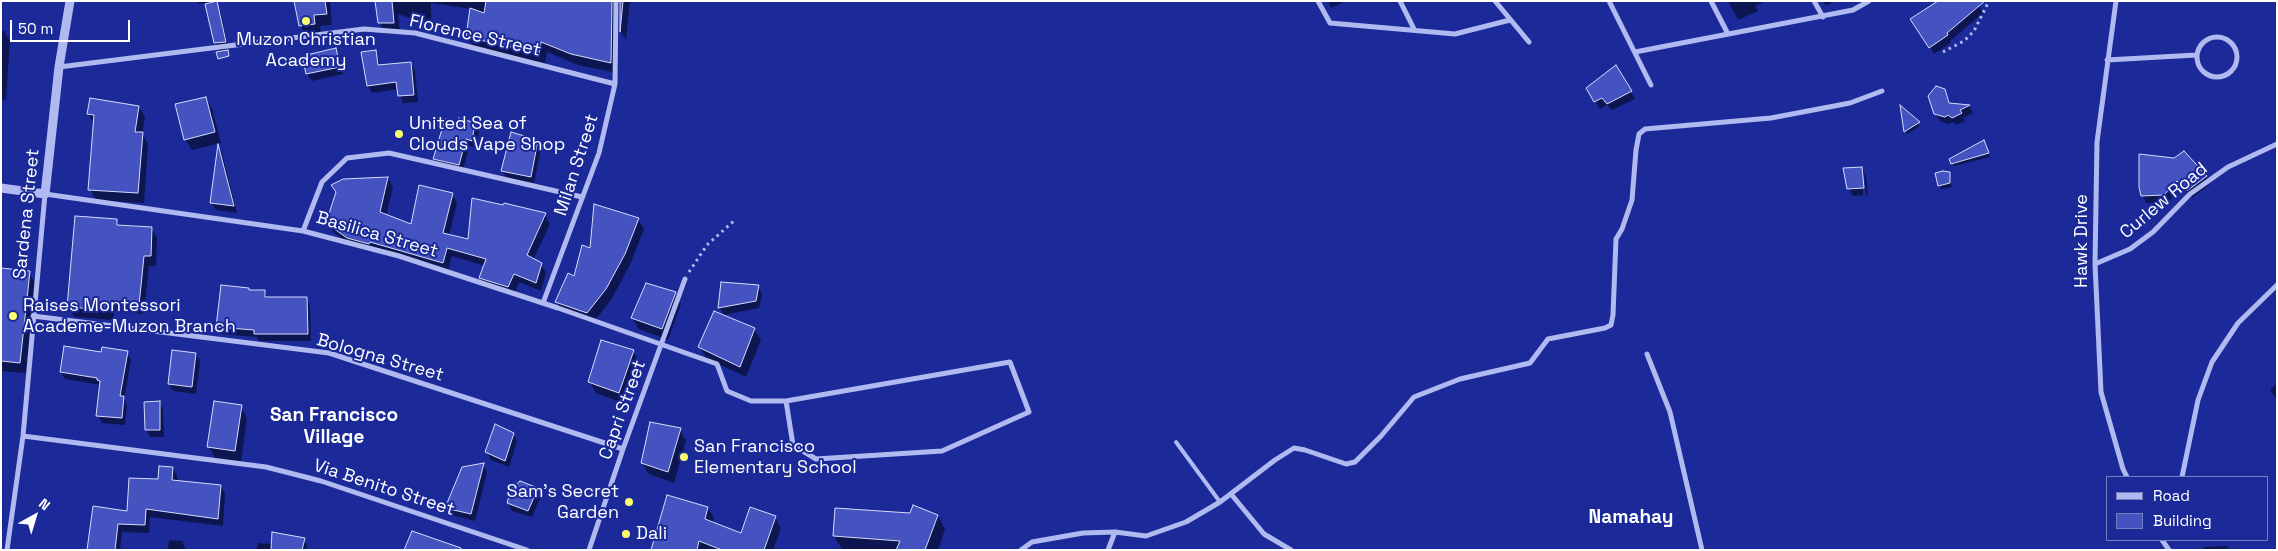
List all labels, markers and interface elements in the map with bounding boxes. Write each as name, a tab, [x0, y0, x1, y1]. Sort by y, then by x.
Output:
scale bar	[12, 10, 132, 42]
street label: Florence Street	[407, 10, 543, 62]
marker: Muzon Christian Academy	[300, 15, 312, 27]
text: 50 m	[18, 19, 53, 38]
place label: Muzon Christian Academy	[236, 29, 376, 72]
street label: Milan Street	[550, 112, 604, 218]
place label: United Sea of Clouds Vape Shop	[409, 113, 565, 156]
marker: United Sea of Clouds Vape Shop	[393, 128, 405, 140]
street label: Sardena Street	[9, 148, 45, 280]
street label: Curlew Road	[2116, 158, 2212, 244]
street label: Hawk Drive	[2071, 194, 2093, 288]
street label: Basilica Street	[314, 207, 440, 263]
place label: Raises Montessori Academe-Muzon Branch	[23, 295, 236, 338]
marker: Raises Montessori Academe-Muzon Branch	[7, 310, 19, 322]
street label: Bologna Street	[314, 330, 446, 386]
street label: Capri Street	[595, 357, 651, 463]
district label: San Francisco Village	[270, 405, 398, 449]
place label: San Francisco Elementary School	[694, 436, 857, 478]
marker: San Francisco Elementary School	[678, 451, 690, 463]
street label: Via Benito Street	[311, 455, 457, 521]
legend	[2106, 476, 2268, 541]
place label: Sam's Secret Garden	[507, 481, 619, 524]
text: Road	[2153, 486, 2190, 505]
north arrow	[10, 491, 60, 541]
text: N	[35, 494, 54, 514]
marker: Sam's Secret Garden	[623, 496, 635, 508]
district label: Namahay	[1588, 507, 1674, 529]
text: Building	[2153, 511, 2212, 530]
place label: Dali	[636, 523, 667, 545]
marker: Dali	[620, 528, 632, 540]

